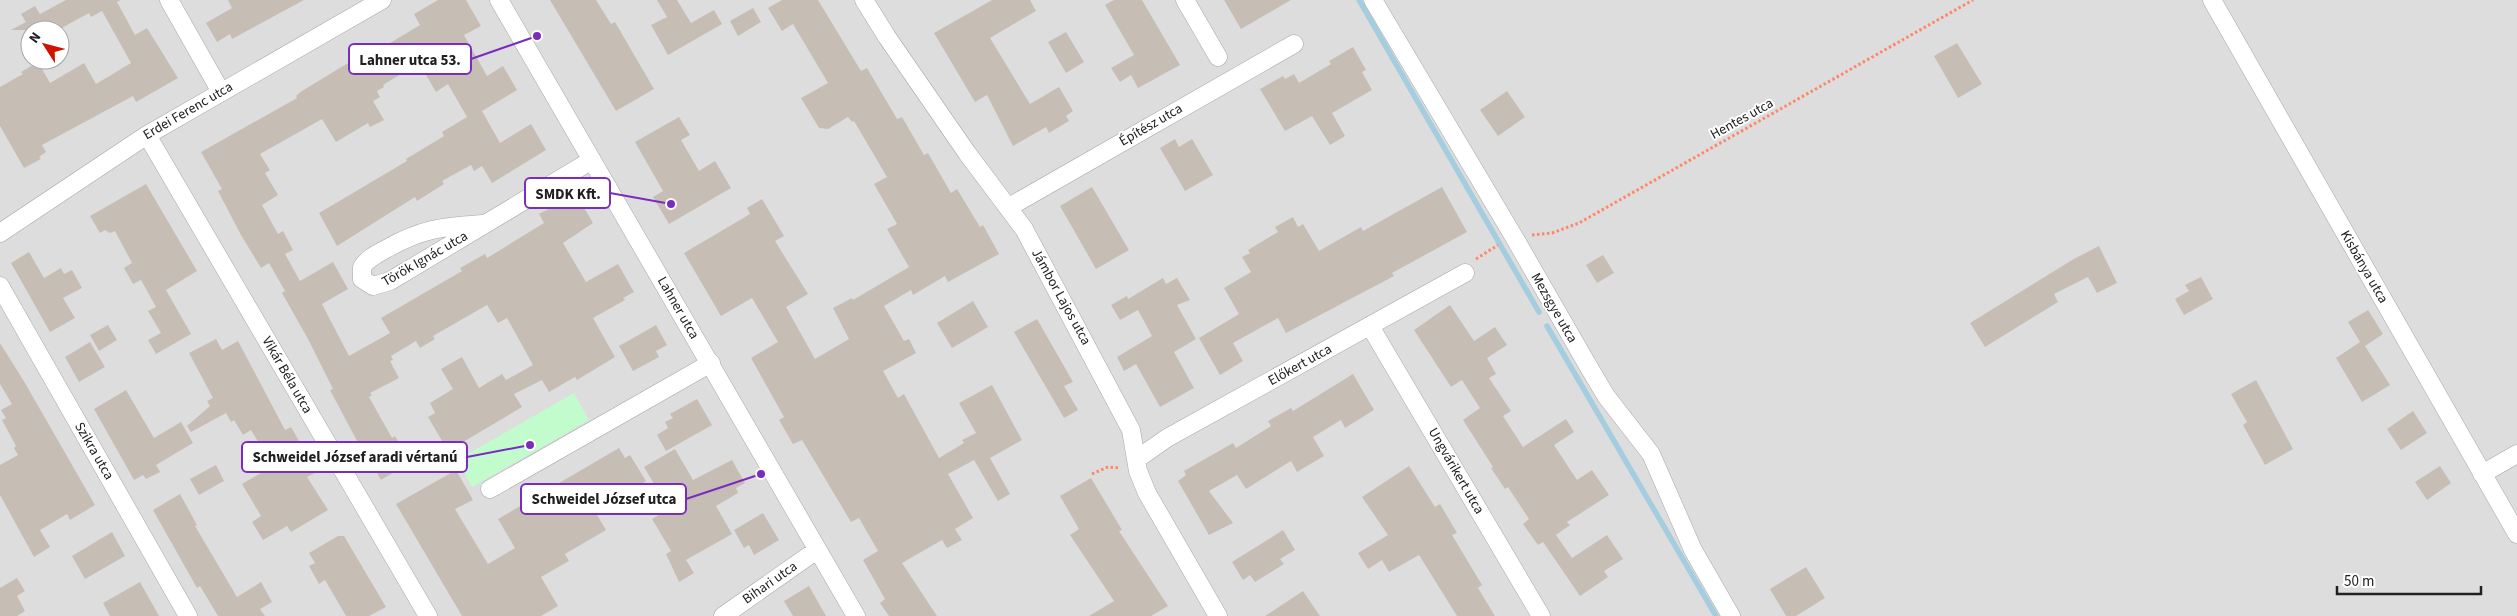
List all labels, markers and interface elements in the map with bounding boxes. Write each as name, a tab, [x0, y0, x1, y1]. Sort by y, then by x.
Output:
north arrow	[20, 20, 70, 70]
text: N	[24, 28, 46, 48]
callout: Lahner utca 53.	[349, 44, 471, 74]
text: Lahner utca 53.	[359, 50, 461, 71]
street label: Erdei Ferenc utca	[139, 77, 237, 145]
street label: Hentes utca	[1707, 93, 1777, 145]
street label: Építész utca	[1116, 99, 1186, 151]
callout: SMDK Kft.	[525, 178, 610, 208]
text: SMDK Kft.	[535, 184, 601, 205]
street label: Török Ignác utca	[378, 226, 472, 292]
street label: Kisbánya utca	[2335, 227, 2393, 307]
street label: Jámbor Lajos utca	[1026, 245, 1096, 349]
street label: Mezsgye utca	[1526, 269, 1582, 347]
street label: Lahner utca	[652, 273, 704, 343]
street label: Vikár Béla utca	[257, 333, 317, 417]
street label: Előkert utca	[1265, 339, 1335, 391]
street label: Szikra utca	[69, 418, 119, 484]
street label: Ungvárikert utca	[1423, 424, 1489, 518]
callout: Schweidel József aradi vértanú	[242, 442, 467, 472]
text: Schweidel József aradi vértanú	[252, 447, 458, 468]
callout: Schweidel József utca	[521, 484, 686, 514]
text: Schweidel József utca	[532, 489, 677, 510]
street label: Bihari utca	[738, 557, 802, 609]
scale bar	[2337, 564, 2481, 596]
text: 50 m	[2344, 571, 2374, 592]

